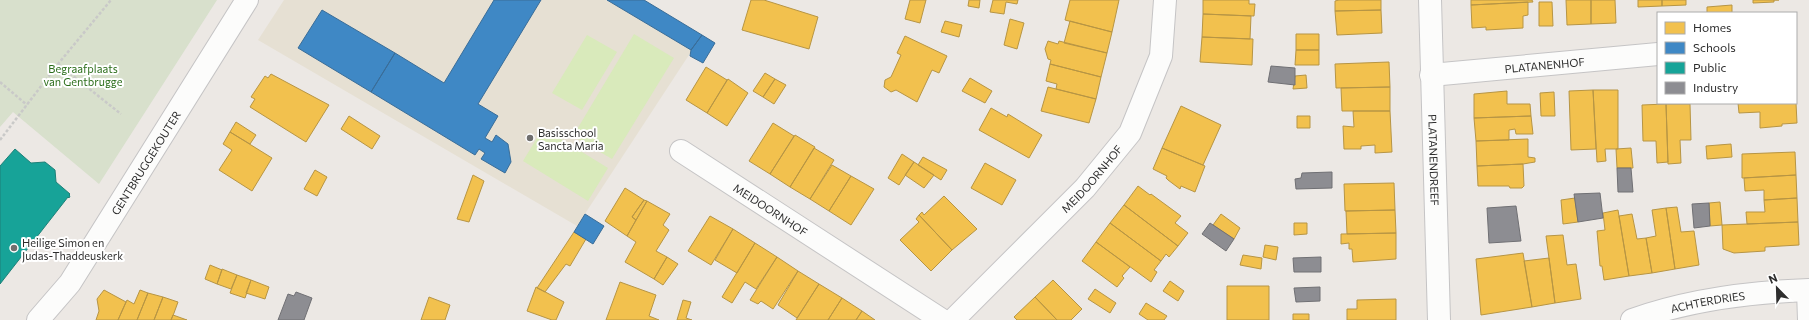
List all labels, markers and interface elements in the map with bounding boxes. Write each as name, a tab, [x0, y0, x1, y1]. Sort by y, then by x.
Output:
legend	[1657, 12, 1797, 104]
text: Homes	[1693, 20, 1731, 34]
text: Schools	[1693, 40, 1736, 54]
street label: PLATANENHOF	[1504, 54, 1585, 75]
text: Public	[1693, 60, 1726, 74]
park label: Begraafplaats van Gentbrugge	[43, 62, 123, 88]
text: Industry	[1693, 80, 1738, 94]
street label: GENTBRUGGEKOUTER	[108, 108, 183, 217]
street label: PLATANENDREEF	[1427, 114, 1442, 206]
place label: Basisschool Sancta Maria	[538, 126, 603, 152]
marker: Basisschool Sancta Maria	[525, 133, 535, 143]
street label: MEIDOORNHOF	[1058, 142, 1124, 215]
street label: MEIDOORNHOF	[731, 180, 810, 238]
place label: Heilige Simon en Judas-Thaddeuskerk	[22, 236, 123, 263]
marker: Heilige Simon en Judas-Thaddeuskerk	[9, 243, 19, 253]
north arrow	[1757, 268, 1797, 308]
text: N	[1767, 271, 1779, 286]
street label: ACHTERDRIES	[1669, 288, 1746, 315]

